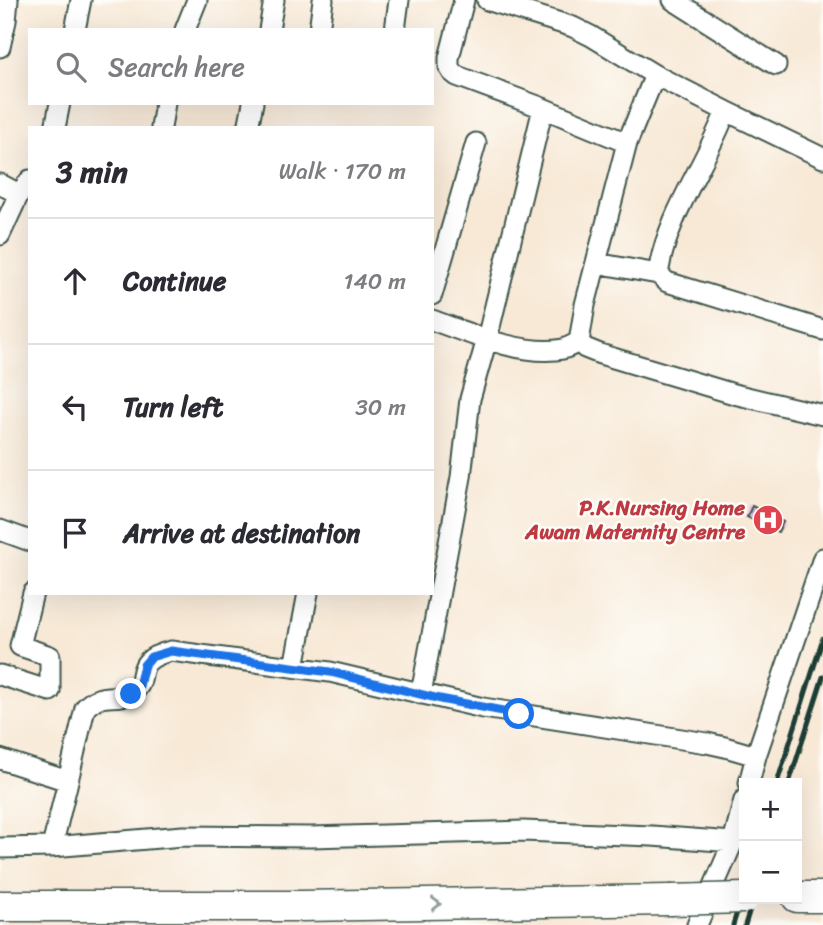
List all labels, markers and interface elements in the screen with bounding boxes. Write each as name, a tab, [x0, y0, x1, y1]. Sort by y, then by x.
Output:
search box	[28, 28, 434, 105]
text: Search here	[108, 44, 245, 90]
icon: search	[52, 48, 90, 86]
text: 3 min	[56, 145, 128, 199]
text: Walk · 170 m	[279, 151, 406, 192]
text: Continue	[123, 258, 226, 304]
text: 140 m	[344, 261, 406, 302]
icon: ahead	[56, 262, 94, 300]
text: Turn left	[123, 384, 223, 430]
text: 30 m	[355, 387, 406, 428]
icon: left	[56, 388, 94, 426]
place label: P.K.Nursing Home Awam Maternity Centre	[524, 489, 746, 551]
hospital icon: P.K.Nursing Home Awam Maternity Centre	[751, 503, 785, 537]
text: Arrive at destination	[123, 510, 360, 556]
icon: arrive	[56, 514, 94, 552]
route end	[115, 678, 146, 709]
route start	[503, 698, 534, 729]
map controls	[739, 778, 802, 904]
button: +	[739, 778, 802, 841]
button: −	[739, 841, 802, 904]
one-way arrow	[431, 896, 441, 912]

